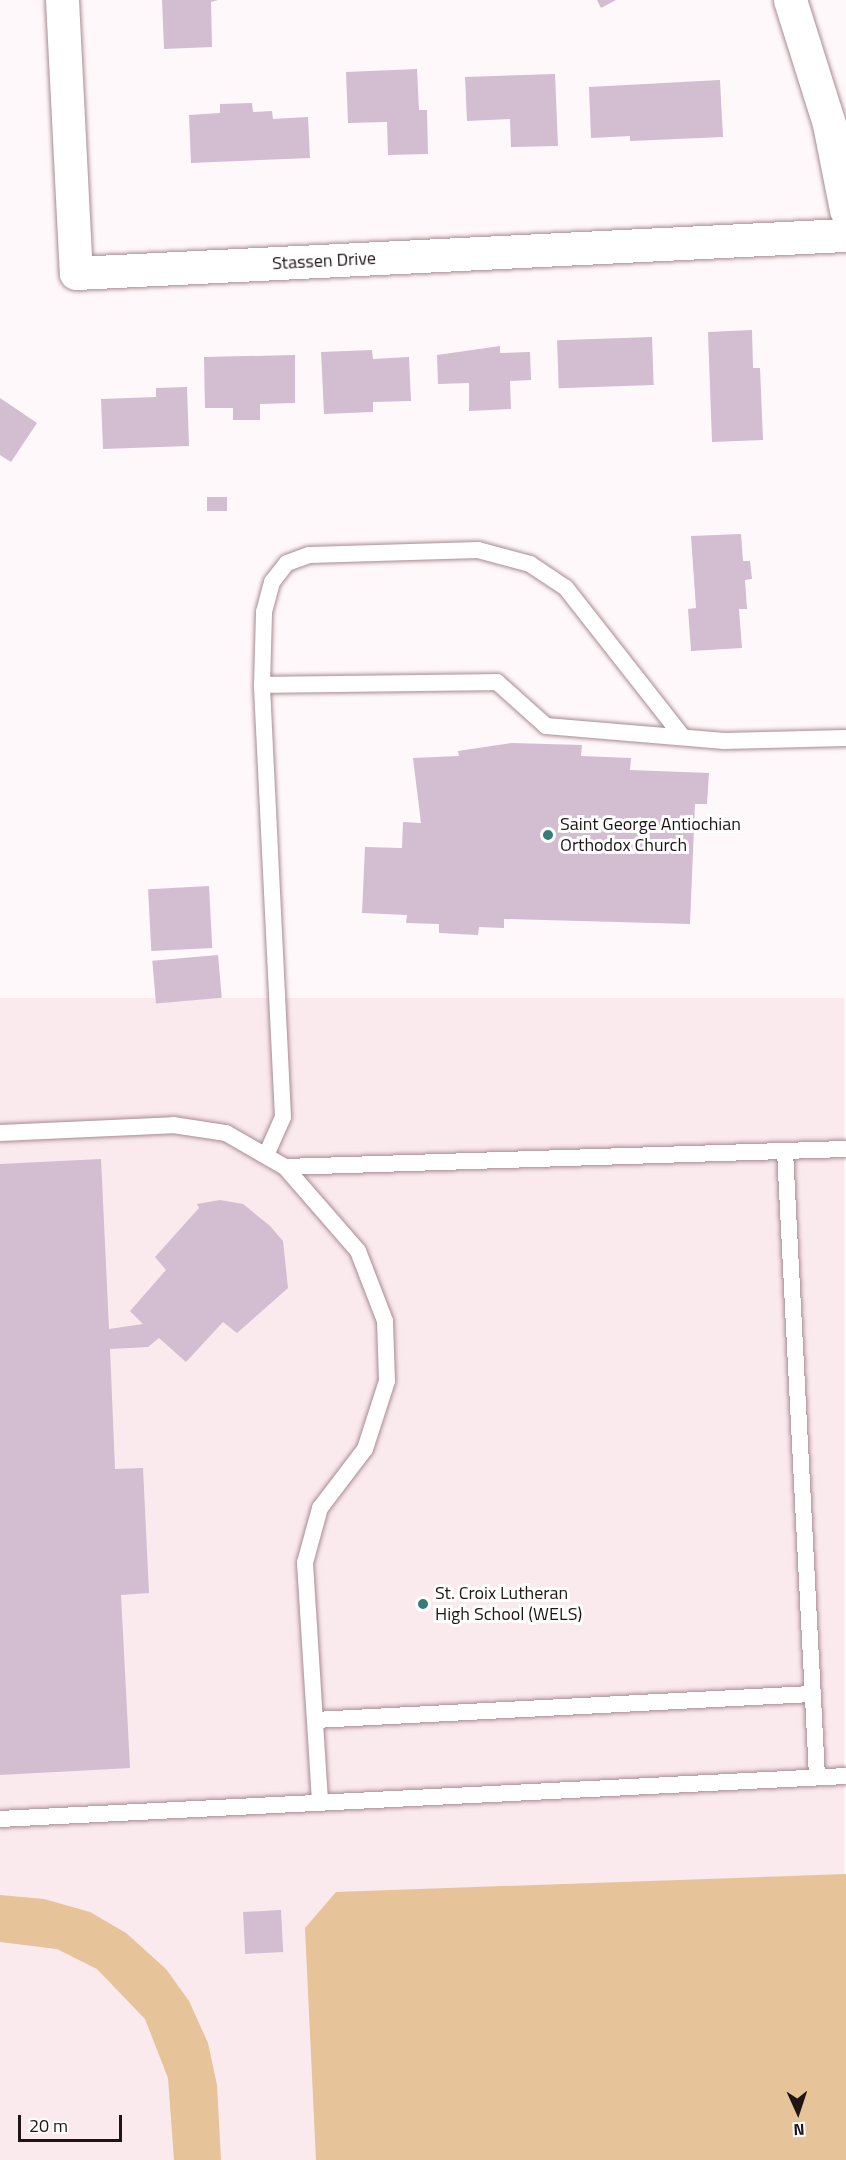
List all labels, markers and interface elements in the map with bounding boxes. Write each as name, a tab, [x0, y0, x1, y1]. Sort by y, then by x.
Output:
street label: Stassen Drive	[272, 247, 376, 275]
place label: Saint George Antiochian Orthodox Church	[560, 814, 741, 856]
marker: Saint George Antiochian Orthodox Church	[541, 828, 555, 842]
place label: St. Croix Lutheran High School (WELS)	[435, 1583, 582, 1626]
marker: St. Croix Lutheran High School (WELS)	[416, 1597, 430, 1611]
north arrow	[768, 2082, 828, 2142]
scale bar	[21, 2103, 124, 2141]
text: 20 m	[29, 2112, 68, 2139]
text: N	[793, 2118, 805, 2142]

